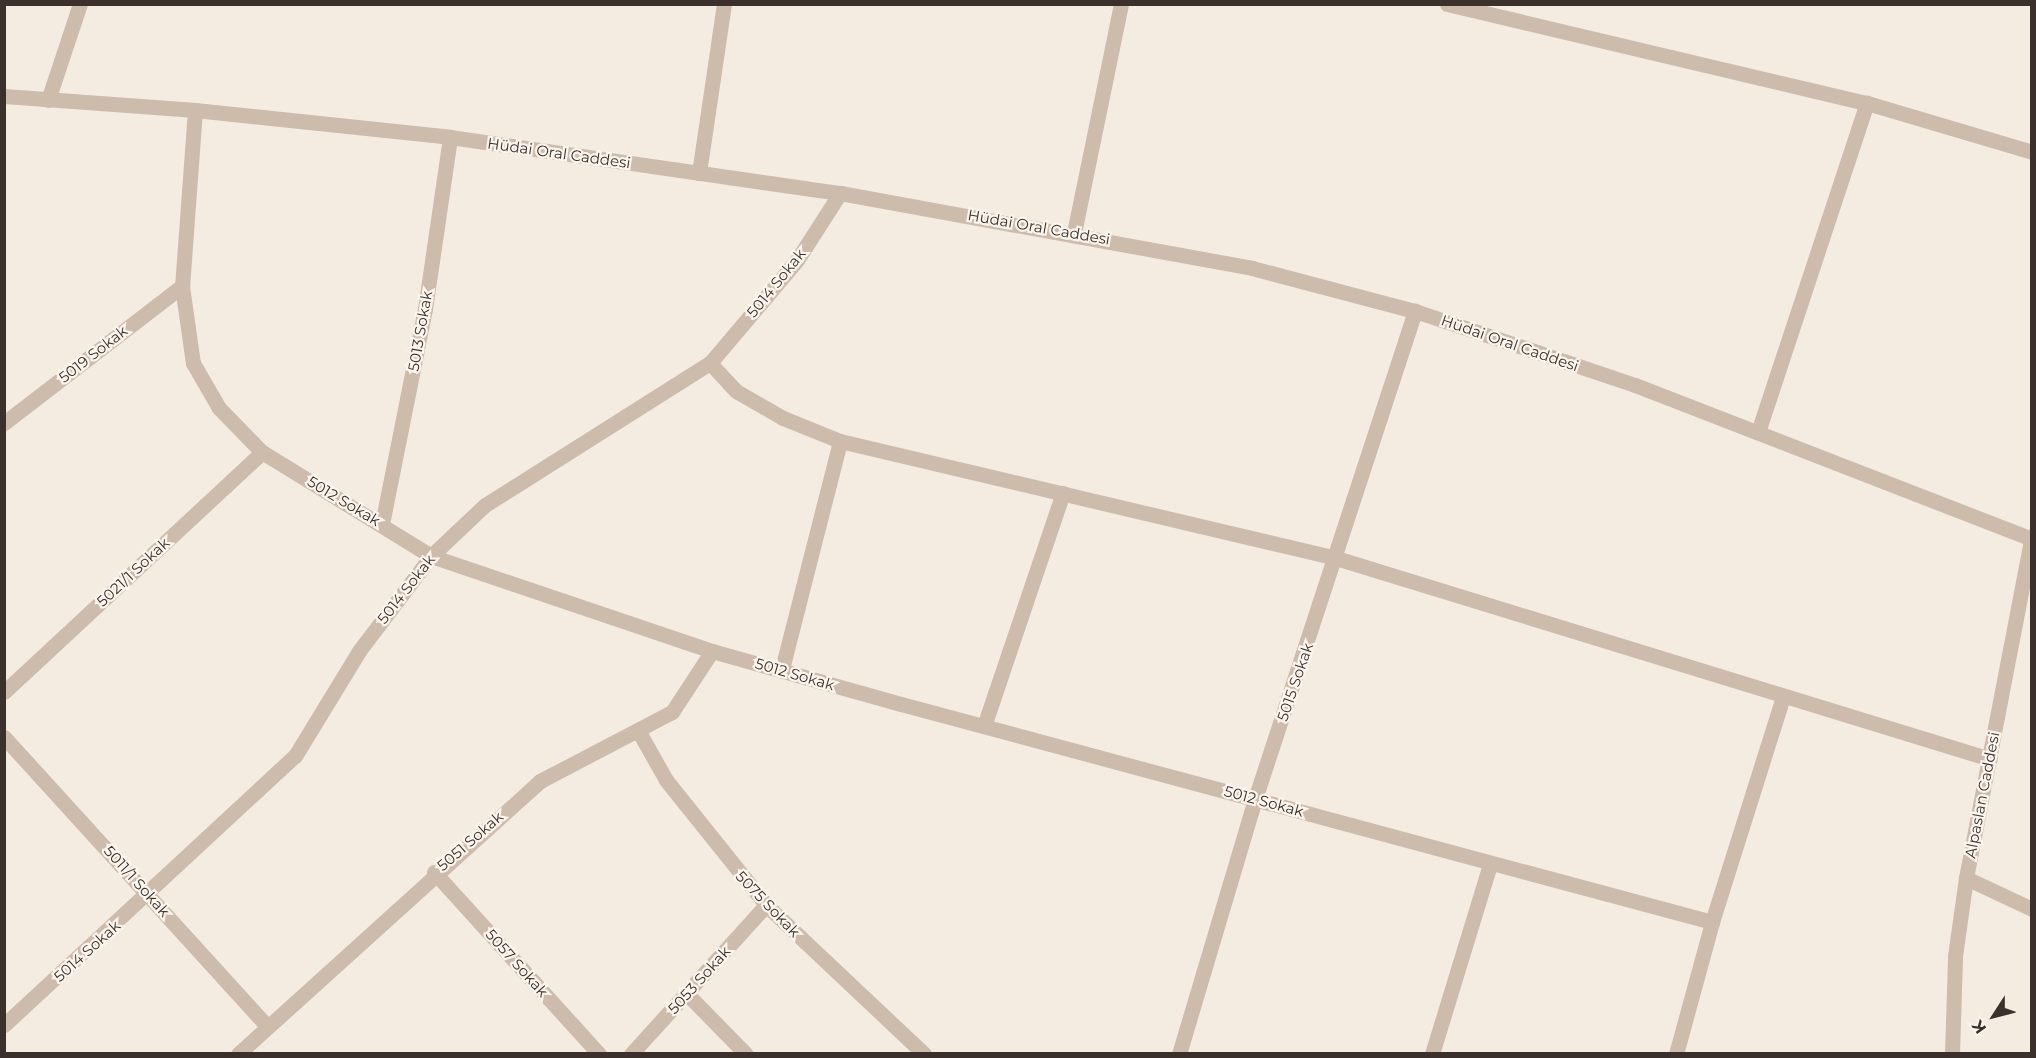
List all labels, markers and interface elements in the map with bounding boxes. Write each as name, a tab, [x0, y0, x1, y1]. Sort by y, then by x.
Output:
street label: Hüdai Oral Caddesi	[486, 134, 632, 172]
street label: Hüdai Oral Caddesi	[966, 206, 1112, 248]
street label: 5014 Sokak	[743, 245, 809, 321]
street label: 5013 Sokak	[404, 289, 436, 373]
street label: Hüdai Oral Caddesi	[1439, 311, 1581, 375]
street label: 5019 Sokak	[55, 322, 131, 386]
street label: 5012 Sokak	[304, 472, 384, 530]
street label: 5021/1 Sokak	[93, 534, 173, 610]
street label: 5014 Sokak	[373, 551, 439, 627]
street label: 5015 Sokak	[1273, 641, 1317, 723]
street label: 5012 Sokak	[753, 654, 837, 694]
street label: Alpaslan Caddesi	[1961, 730, 2003, 860]
street label: 5012 Sokak	[1222, 782, 1306, 820]
street label: 5051 Sokak	[433, 807, 507, 875]
street label: 5011/1 Sokak	[100, 842, 174, 920]
street label: 5075 Sokak	[732, 867, 804, 941]
street label: 5014 Sokak	[50, 917, 124, 985]
street label: 5057 Sokak	[482, 925, 552, 1001]
street label: 5053 Sokak	[664, 943, 734, 1017]
north arrow	[1964, 986, 2024, 1046]
text: K	[1968, 1016, 1990, 1037]

